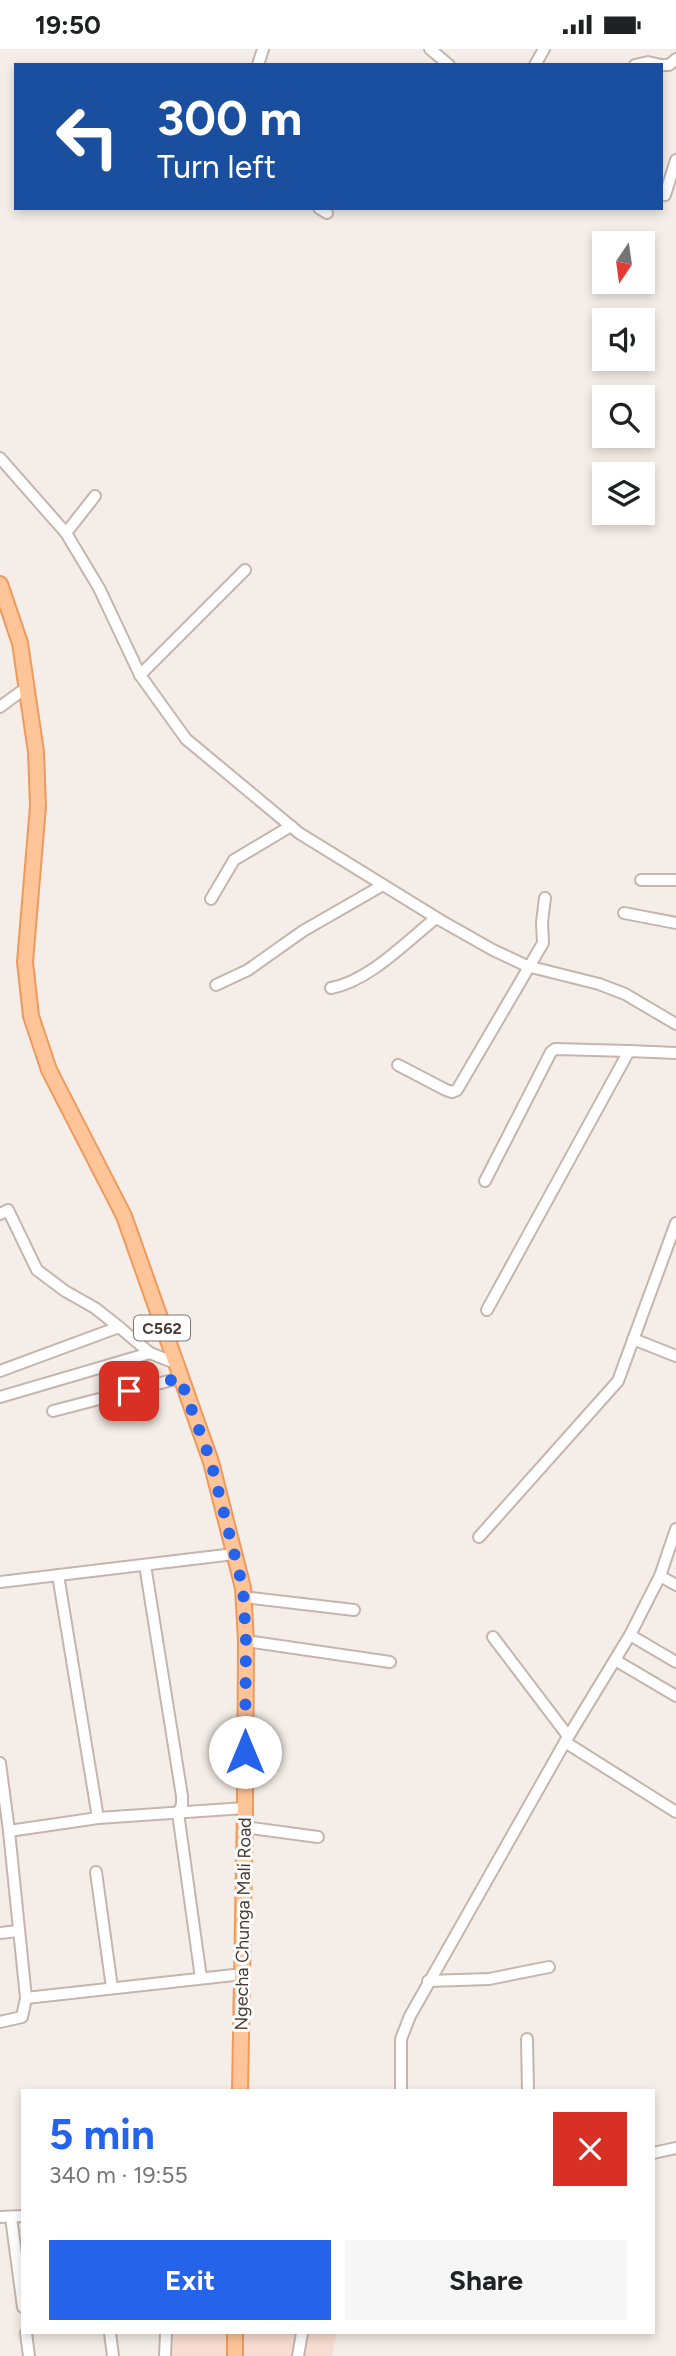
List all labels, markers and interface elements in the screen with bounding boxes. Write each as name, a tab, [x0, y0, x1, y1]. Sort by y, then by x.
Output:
text: 19:50	[35, 9, 101, 41]
text: 300 m	[157, 88, 302, 147]
icon: left	[42, 91, 133, 182]
text: Turn left	[157, 148, 276, 186]
north arrow	[592, 231, 654, 294]
map controls	[592, 231, 655, 525]
button: sound	[592, 308, 655, 371]
button: search	[592, 385, 655, 448]
button: layers	[592, 462, 655, 525]
road number: C562	[134, 1315, 190, 1341]
pin	[99, 1361, 159, 1421]
icon: arrive	[110, 1372, 148, 1410]
position arrow	[208, 1715, 282, 1789]
street label: Ngecha Chunga Mali Road	[230, 1817, 256, 2031]
text: 5 min	[49, 2109, 155, 2160]
button: close	[553, 2112, 627, 2186]
text: 340 m · 19:55	[49, 2161, 188, 2189]
button: Exit	[49, 2240, 331, 2320]
button: Share	[345, 2240, 627, 2320]

